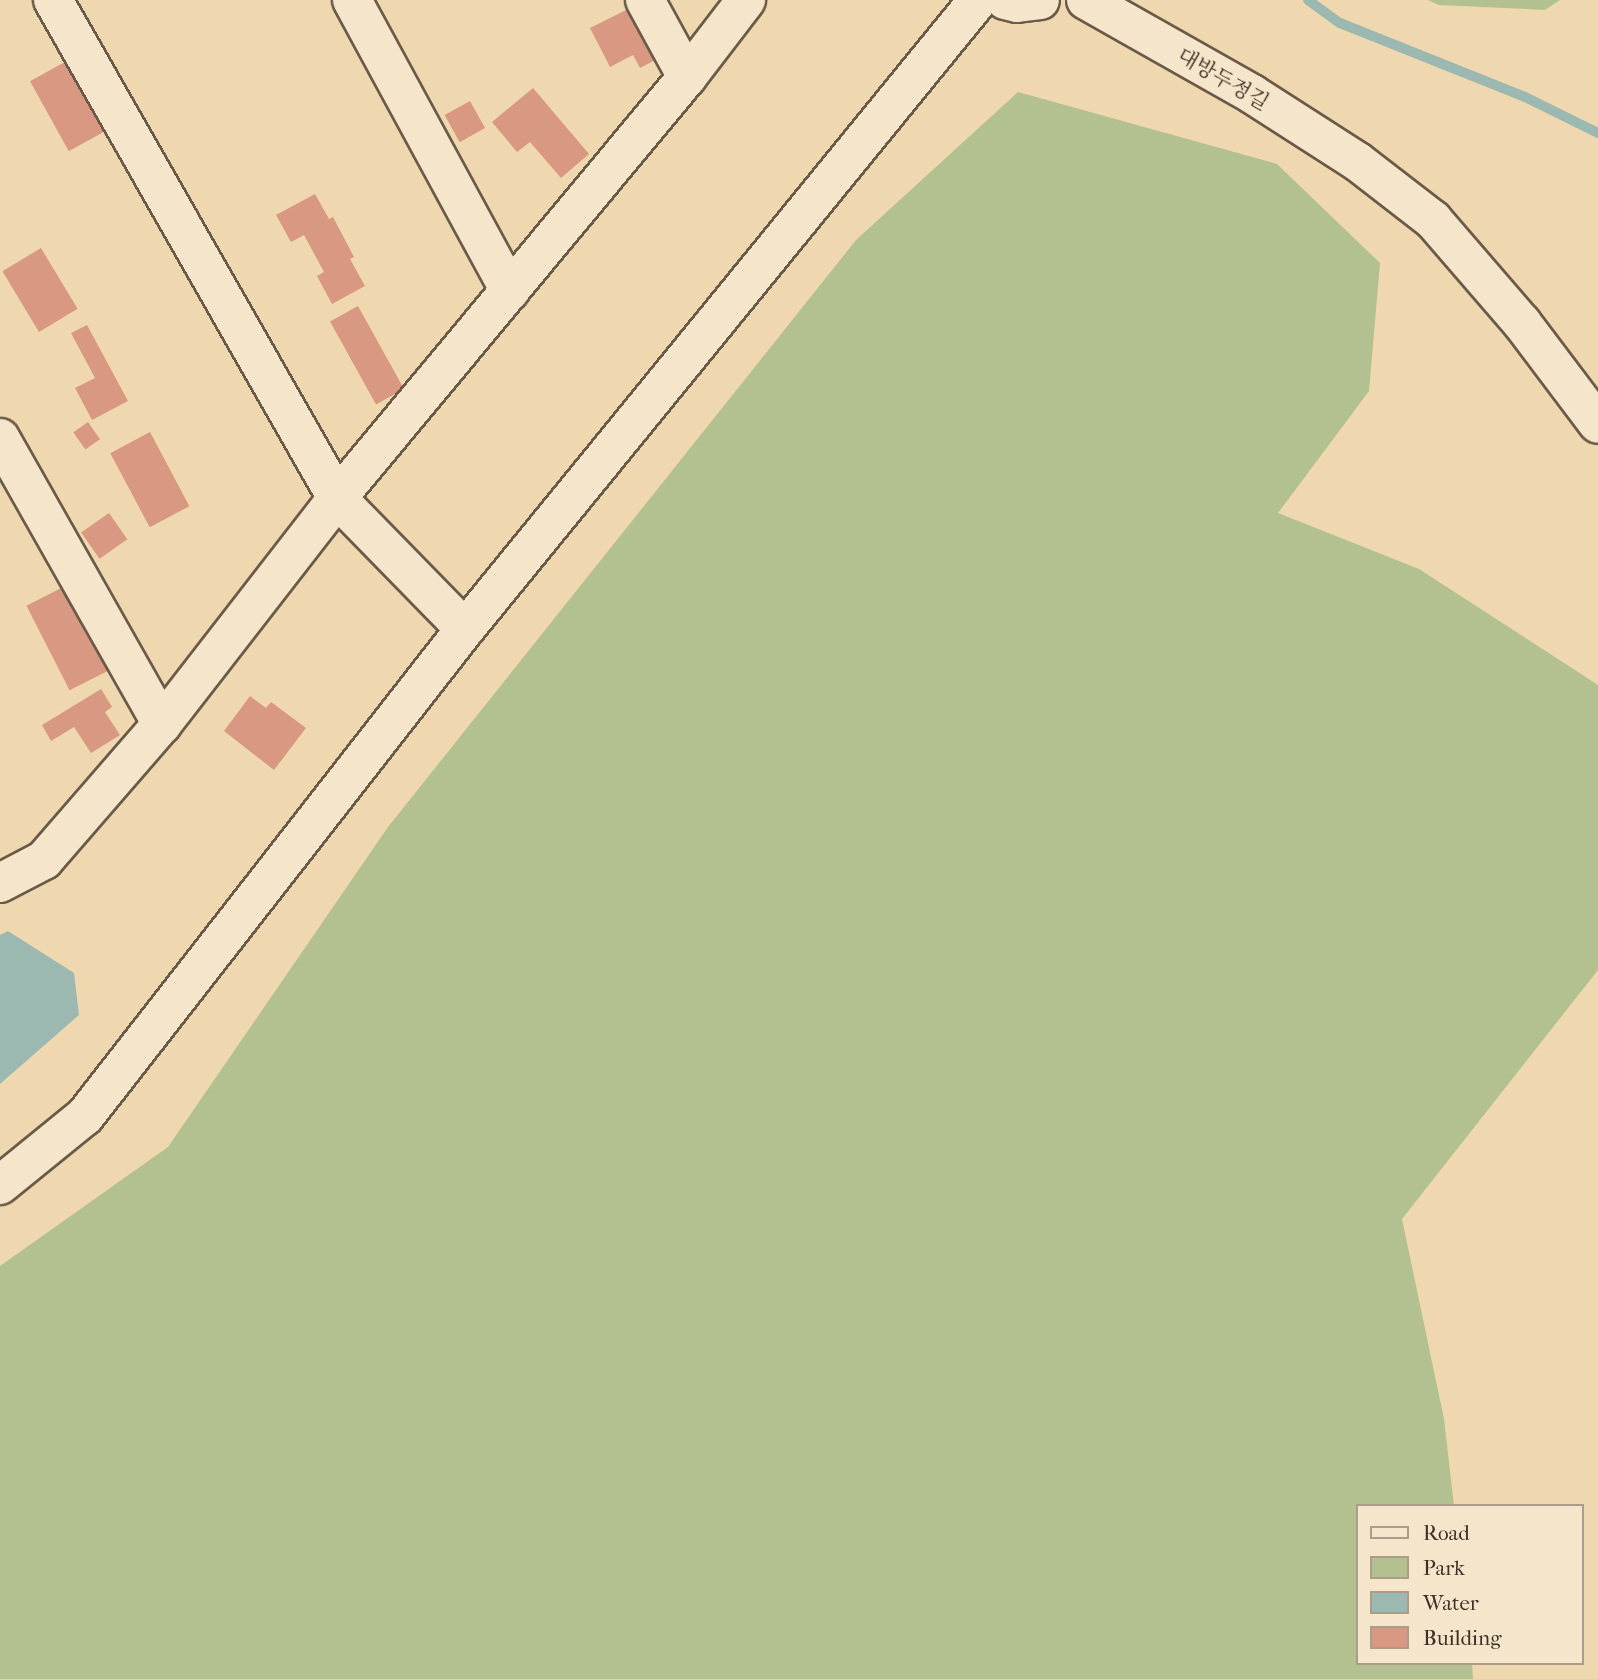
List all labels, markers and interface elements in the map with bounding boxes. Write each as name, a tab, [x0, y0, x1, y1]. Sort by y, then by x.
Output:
street label: 대방두정길	[1173, 43, 1273, 115]
legend	[1356, 1504, 1584, 1665]
text: Road	[1423, 1521, 1470, 1545]
text: Park	[1423, 1556, 1465, 1580]
text: Water	[1423, 1591, 1479, 1615]
text: Building	[1423, 1626, 1501, 1650]

